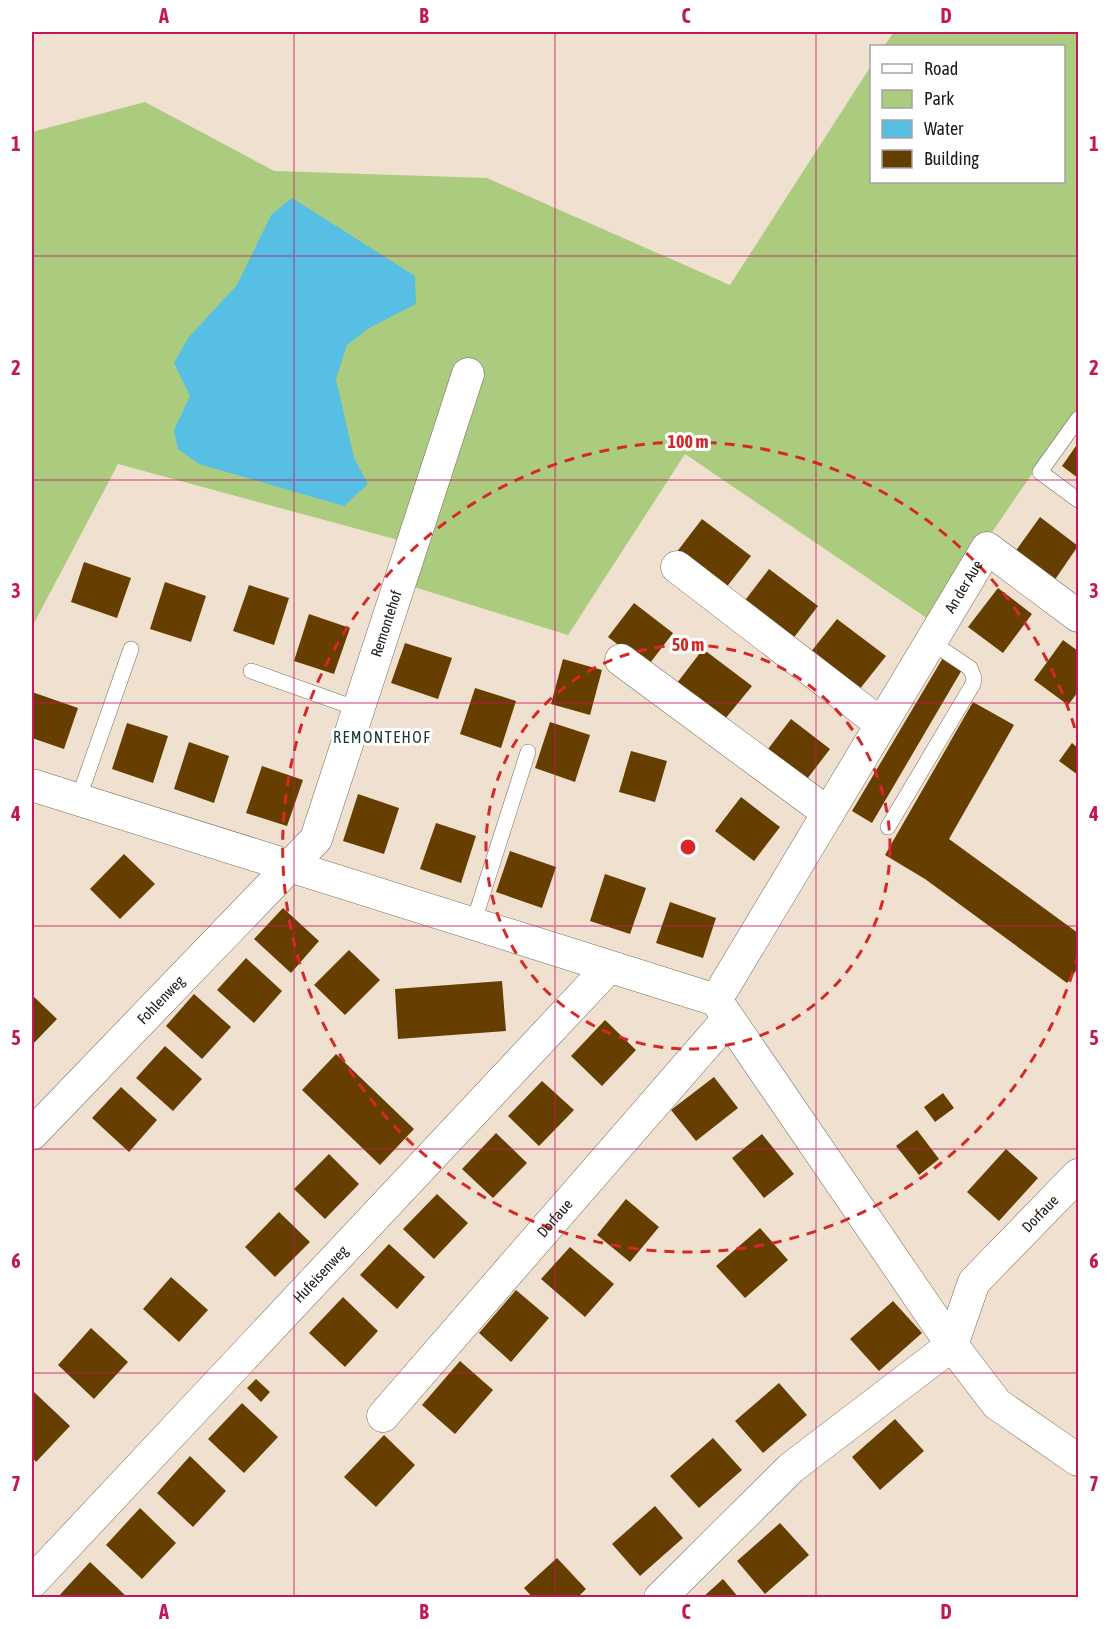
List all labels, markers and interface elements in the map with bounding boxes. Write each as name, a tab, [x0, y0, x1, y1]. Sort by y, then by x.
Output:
text: A	[158, 4, 169, 27]
text: B	[419, 4, 429, 27]
text: C	[682, 4, 691, 27]
text: D	[940, 4, 952, 27]
legend	[870, 45, 1065, 183]
text: Road	[924, 58, 958, 79]
text: Park	[924, 88, 954, 109]
text: Water	[924, 118, 964, 139]
text: 1	[11, 132, 21, 155]
text: 1	[1089, 132, 1099, 155]
text: Building	[924, 148, 979, 169]
text: 2	[11, 356, 21, 379]
text: 2	[1089, 356, 1099, 379]
text: 100 m	[668, 431, 708, 452]
street label: An der Aue	[941, 557, 986, 616]
text: 3	[11, 579, 21, 602]
text: 3	[1089, 579, 1099, 602]
street label: Remontehof	[367, 588, 405, 659]
text: 50 m	[672, 634, 704, 655]
district label: REMONTEHOF	[333, 728, 431, 746]
text: 4	[10, 802, 21, 825]
text: 4	[1088, 802, 1099, 825]
centre of rings	[678, 837, 698, 857]
street label: Fohlenweg	[134, 972, 188, 1027]
text: 5	[11, 1026, 21, 1049]
text: 5	[1089, 1026, 1099, 1049]
street label: Dorfaue	[1018, 1191, 1062, 1235]
street label: Dorfaue	[533, 1195, 576, 1240]
street label: Hufeisenweg	[290, 1241, 352, 1306]
text: 6	[11, 1249, 21, 1272]
text: 6	[1089, 1249, 1099, 1272]
text: 7	[11, 1472, 21, 1495]
text: 7	[1089, 1472, 1099, 1495]
text: A	[158, 1600, 169, 1623]
text: B	[419, 1600, 429, 1623]
text: C	[682, 1600, 691, 1623]
text: D	[940, 1600, 952, 1623]

